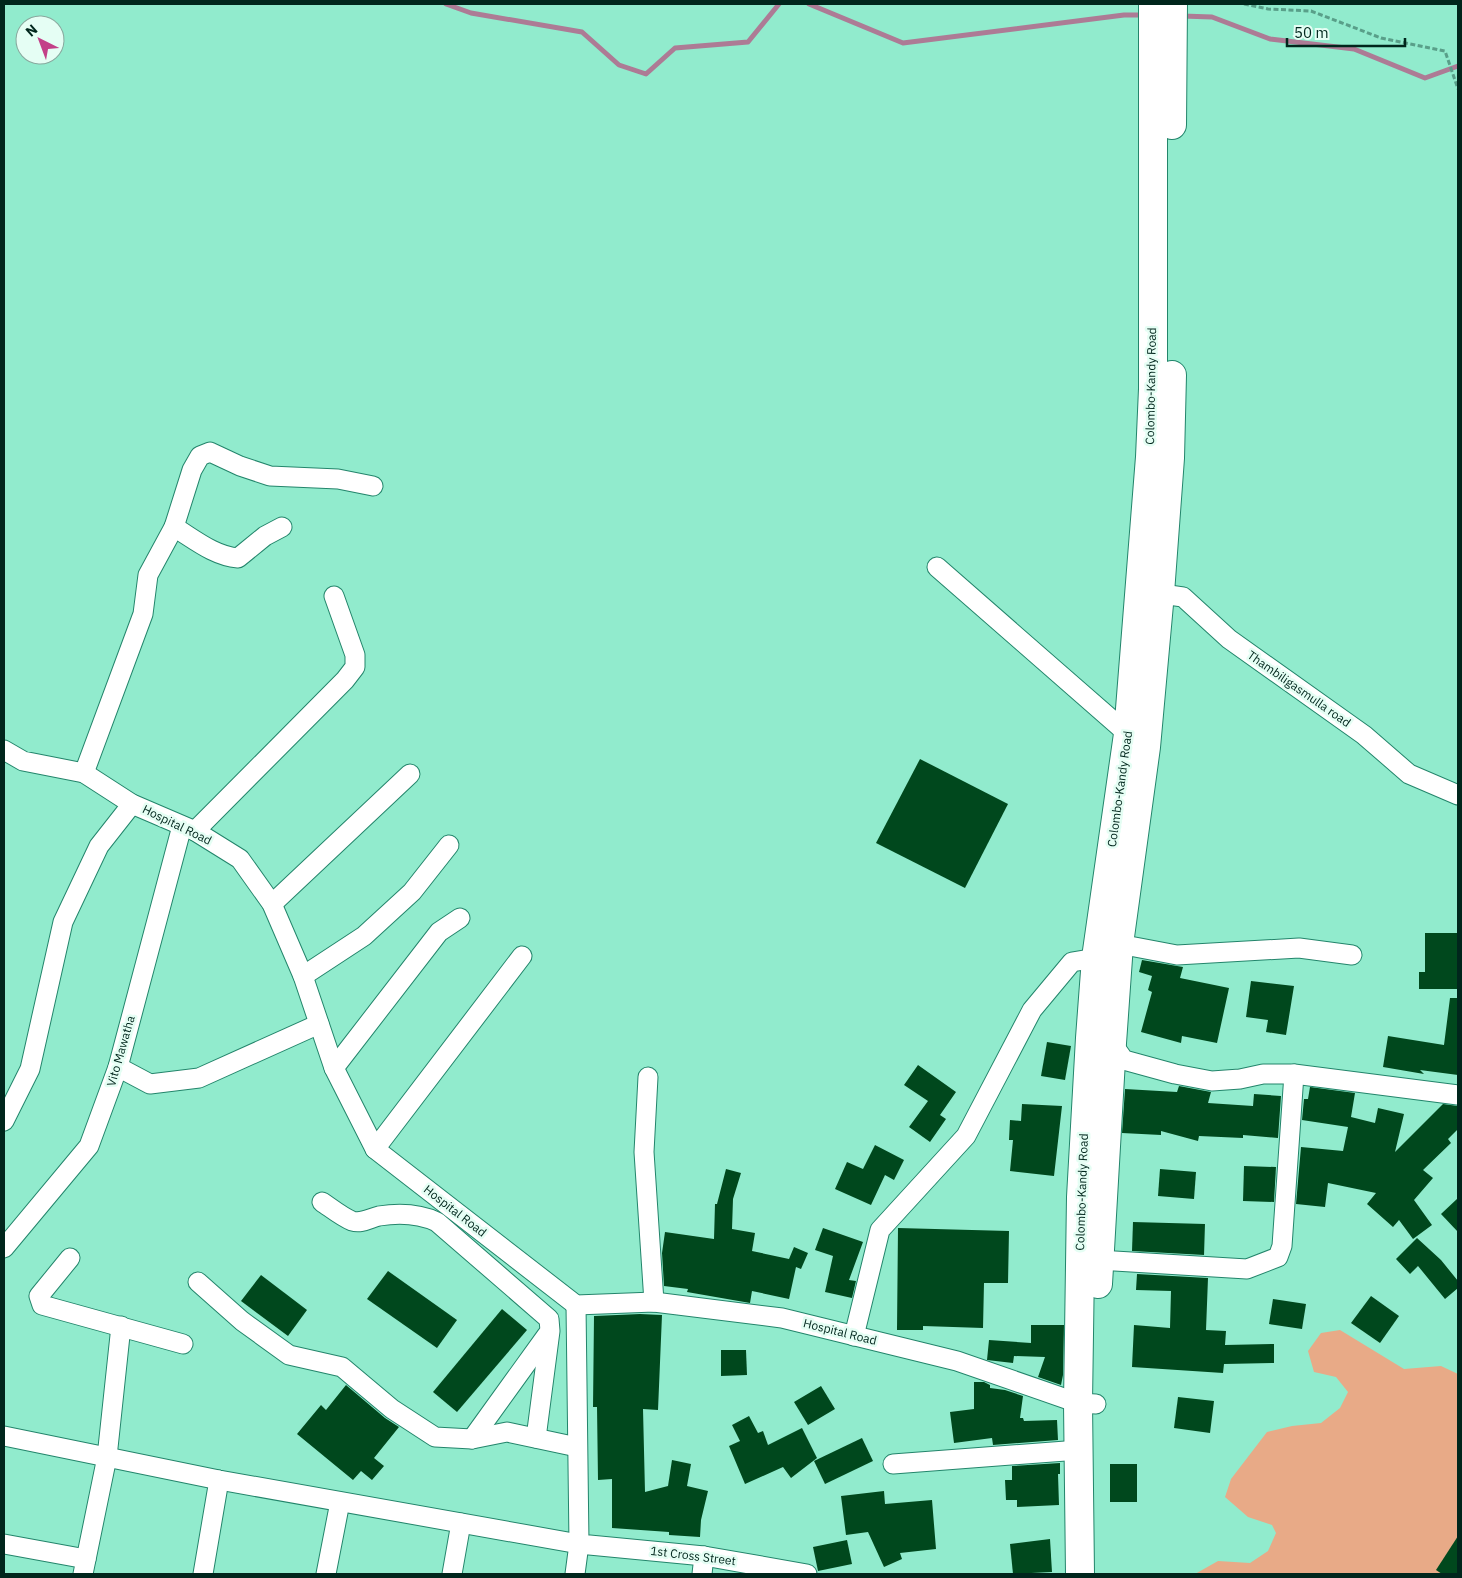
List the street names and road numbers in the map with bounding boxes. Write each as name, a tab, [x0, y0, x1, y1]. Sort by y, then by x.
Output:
street label: Colombo-Kandy Road	[1142, 327, 1159, 445]
street label: Thambiligasmulla road	[1245, 647, 1354, 730]
street label: Colombo-Kandy Road	[1104, 730, 1135, 848]
street label: Hospital Road	[140, 801, 214, 848]
street label: Vito Mawatha	[103, 1013, 138, 1088]
street label: Colombo-Kandy Road	[1072, 1133, 1091, 1251]
street label: Hospital Road	[421, 1182, 490, 1240]
street label: Hospital Road	[802, 1315, 878, 1348]
street label: 1st Cross Street	[650, 1543, 737, 1568]

